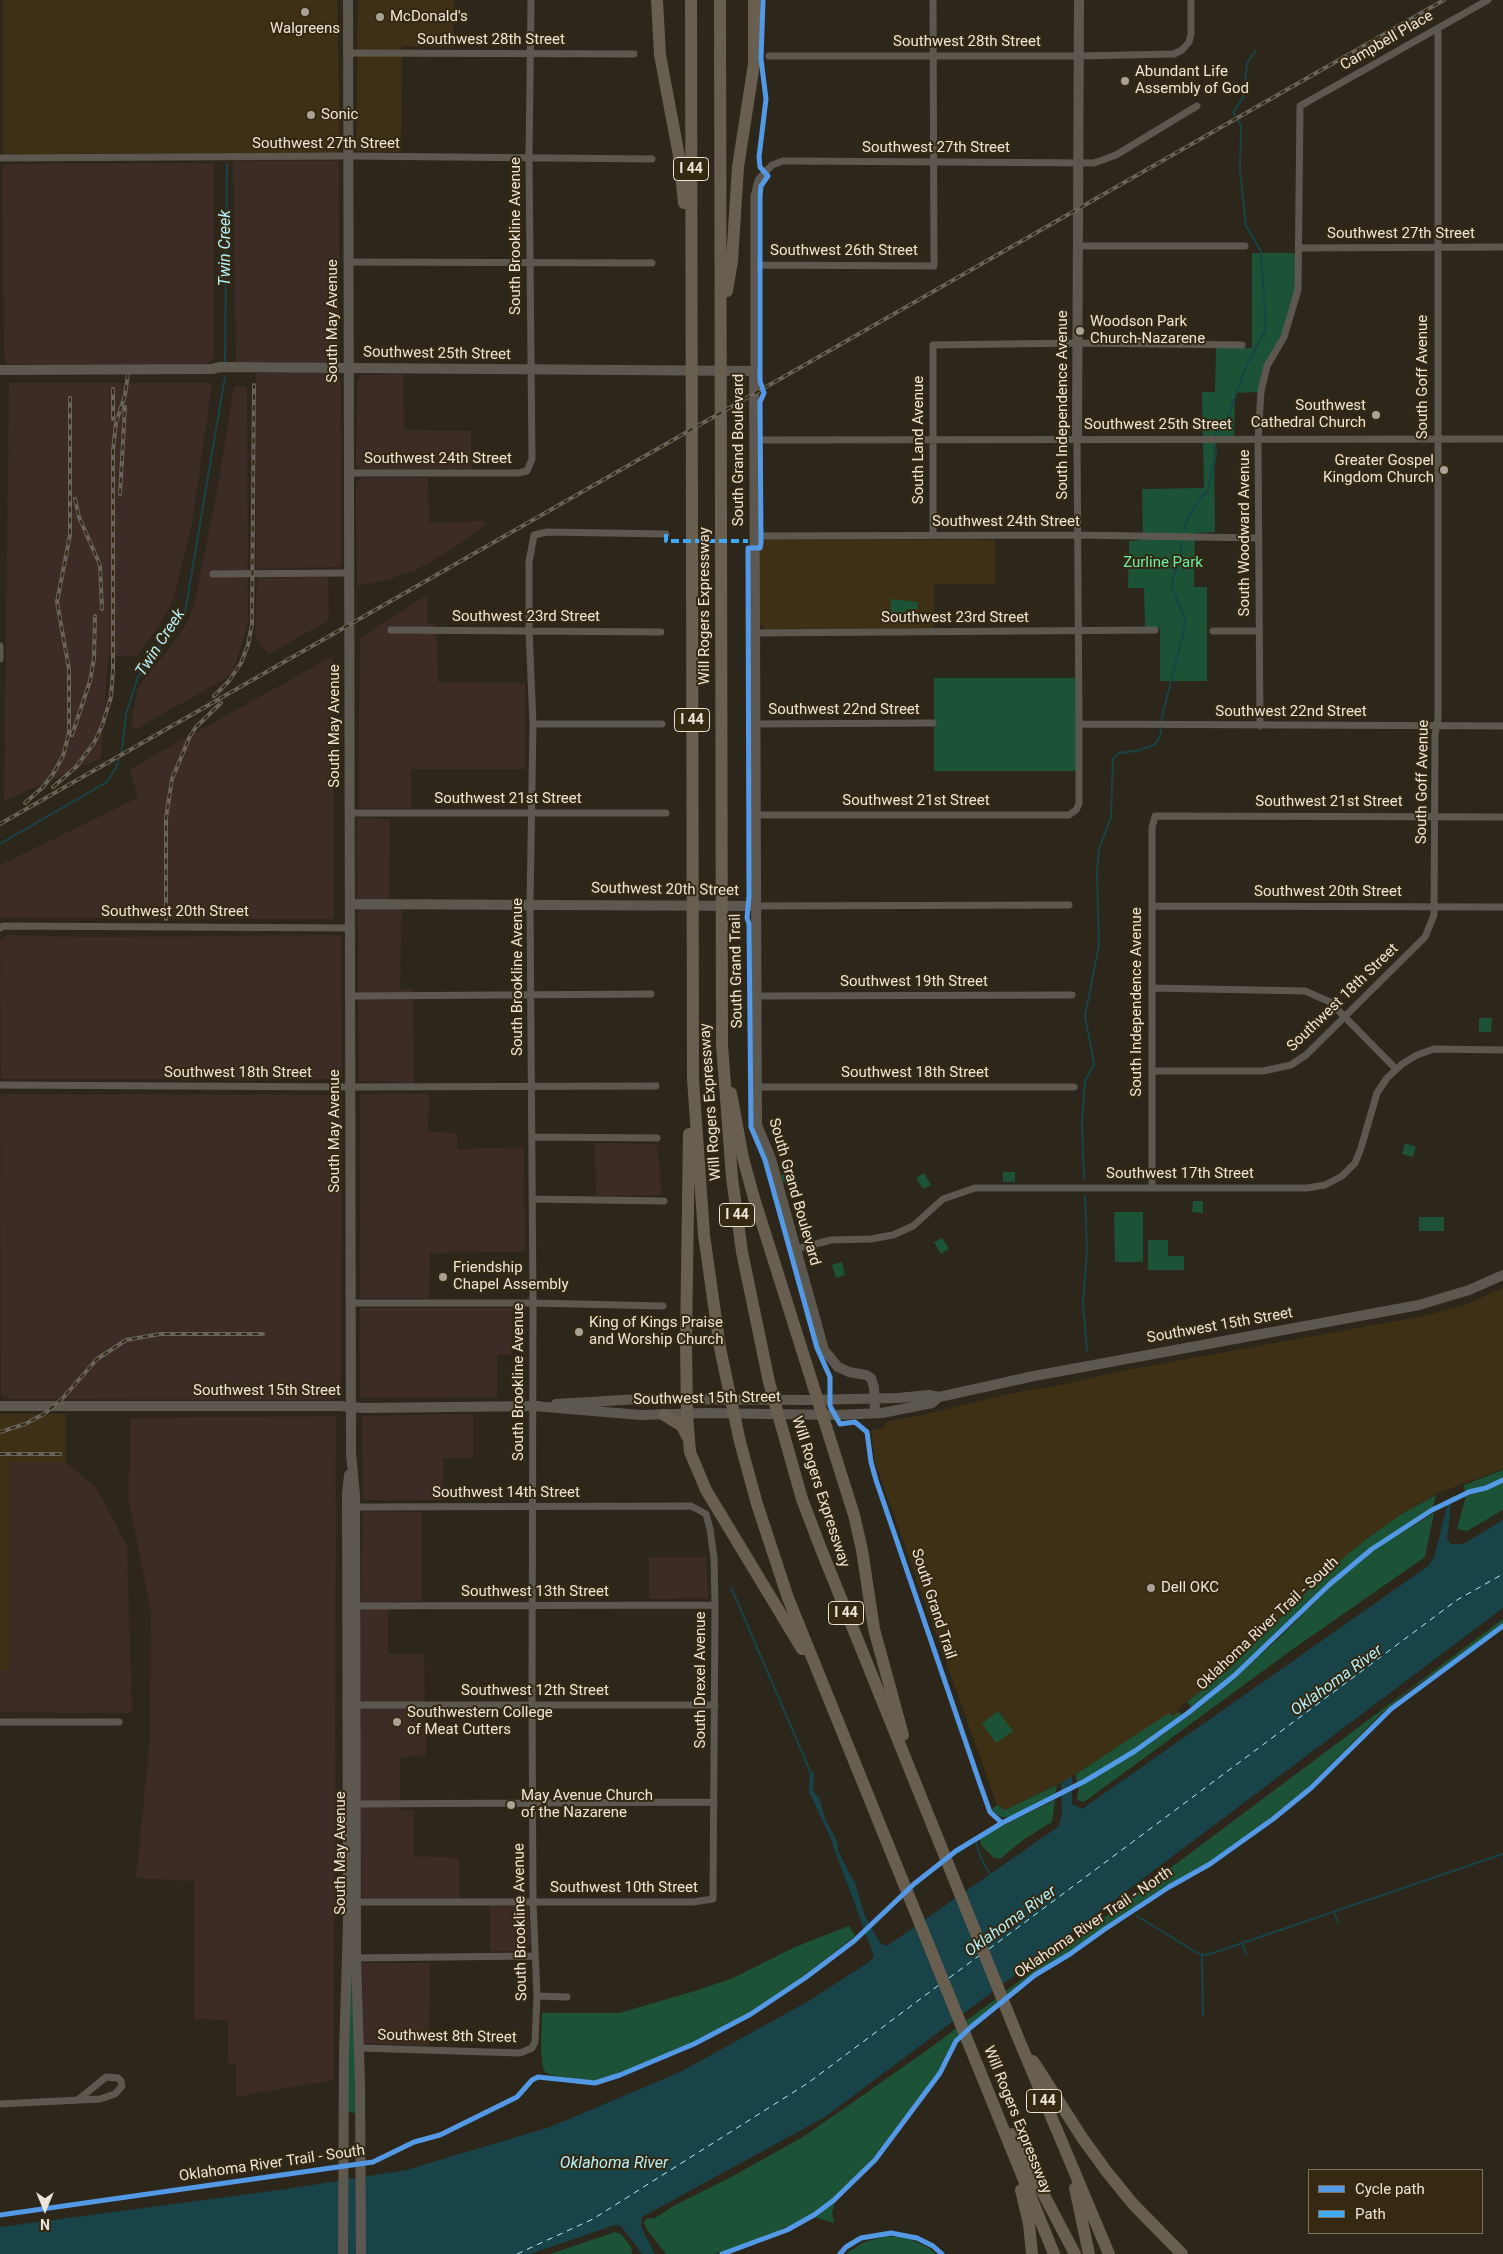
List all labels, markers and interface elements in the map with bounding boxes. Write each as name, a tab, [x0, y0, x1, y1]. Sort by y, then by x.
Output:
marker: Walgreens	[299, 6, 311, 18]
street label: Campbell Place	[1337, 7, 1437, 75]
place label: McDonald's	[390, 8, 468, 26]
marker: McDonald's	[374, 11, 386, 23]
place label: Walgreens	[270, 20, 340, 38]
street label: Southwest 28th Street	[417, 31, 565, 49]
street label: Southwest 28th Street	[893, 33, 1041, 51]
place label: Abundant Life Assembly of God	[1135, 63, 1249, 98]
marker: Abundant Life Assembly of God	[1119, 75, 1131, 87]
place label: Sonic	[321, 106, 358, 124]
marker: Sonic	[305, 109, 317, 121]
street label: Southwest 27th Street	[252, 135, 400, 153]
street label: Southwest 27th Street	[862, 139, 1010, 157]
street label: South Brookline Avenue	[507, 157, 525, 315]
road number: I 44	[674, 157, 708, 180]
water label: Twin Creek	[216, 210, 236, 286]
street label: Southwest 27th Street	[1327, 225, 1475, 243]
street label: Southwest 26th Street	[770, 242, 918, 260]
street label: South May Avenue	[324, 259, 342, 383]
street label: South Independence Avenue	[1054, 310, 1072, 500]
place label: Woodson Park Church-Nazarene	[1090, 313, 1205, 348]
street label: South Goff Avenue	[1414, 315, 1432, 439]
marker: Woodson Park Church-Nazarene	[1074, 325, 1086, 337]
street label: Southwest 25th Street	[363, 344, 511, 364]
street label: South Grand Boulevard	[730, 374, 748, 526]
street label: South Land Avenue	[910, 376, 928, 504]
place label: Southwest Cathedral Church	[1251, 397, 1366, 432]
marker: Southwest Cathedral Church	[1370, 409, 1382, 421]
street label: Southwest 25th Street	[1084, 416, 1232, 434]
street label: Southwest 24th Street	[364, 450, 512, 468]
street label: South Woodward Avenue	[1236, 450, 1254, 616]
place label: Greater Gospel Kingdom Church	[1323, 452, 1434, 487]
marker: Greater Gospel Kingdom Church	[1438, 464, 1450, 476]
street label: Southwest 24th Street	[932, 513, 1080, 531]
street label: Will Rogers Expressway	[696, 527, 714, 685]
park label: Zurline Park	[1123, 554, 1203, 572]
water label: Twin Creek	[132, 606, 190, 680]
street label: Southwest 23rd Street	[452, 608, 600, 626]
street label: Southwest 23rd Street	[881, 609, 1029, 627]
street label: South May Avenue	[326, 664, 344, 788]
street label: Southwest 22nd Street	[768, 701, 920, 719]
street label: Southwest 22nd Street	[1215, 703, 1367, 721]
road number: I 44	[674, 708, 710, 732]
street label: South Goff Avenue	[1413, 720, 1433, 844]
street label: Southwest 21st Street	[434, 790, 582, 808]
street label: Southwest 21st Street	[842, 792, 990, 810]
street label: Southwest 21st Street	[1255, 793, 1403, 811]
street label: Southwest 20th Street	[591, 880, 739, 900]
street label: Southwest 20th Street	[1254, 883, 1402, 901]
street label: South Brookline Avenue	[509, 898, 527, 1056]
street label: Southwest 20th Street	[101, 903, 249, 921]
street label: South Independence Avenue	[1128, 907, 1146, 1097]
street label: South Grand Trail	[727, 913, 747, 1029]
street label: Southwest 18th Street	[1284, 940, 1402, 1056]
street label: Southwest 19th Street	[840, 973, 988, 991]
street label: Will Rogers Expressway	[697, 1023, 725, 1181]
street label: Southwest 18th Street	[164, 1064, 312, 1082]
street label: Southwest 18th Street	[841, 1064, 989, 1082]
street label: South May Avenue	[326, 1069, 344, 1193]
street label: South Grand Boulevard	[764, 1116, 824, 1268]
street label: Southwest 17th Street	[1106, 1165, 1254, 1183]
road number: I 44	[720, 1204, 754, 1226]
place label: Friendship Chapel Assembly	[453, 1259, 568, 1294]
marker: Friendship Chapel Assembly	[437, 1271, 449, 1283]
street label: South Brookline Avenue	[510, 1303, 528, 1461]
street label: Southwest 15th Street	[1146, 1304, 1294, 1348]
place label: King of Kings Praise and Worship Church	[589, 1314, 723, 1349]
marker: King of Kings Praise and Worship Church	[573, 1326, 585, 1338]
street label: Southwest 15th Street	[193, 1382, 341, 1400]
street label: Southwest 15th Street	[633, 1389, 781, 1409]
street label: Will Rogers Expressway	[787, 1414, 853, 1570]
street label: Southwest 14th Street	[432, 1484, 580, 1502]
street label: South Grand Trail	[907, 1547, 959, 1661]
street label: Oklahoma River Trail - South	[1193, 1553, 1343, 1695]
place label: Dell OKC	[1161, 1579, 1219, 1597]
marker: Dell OKC	[1145, 1582, 1157, 1594]
street label: Southwest 13th Street	[461, 1583, 609, 1601]
road number: I 44	[828, 1602, 864, 1625]
street label: South Drexel Avenue	[692, 1611, 710, 1749]
water label: Oklahoma River	[1288, 1641, 1386, 1721]
street label: Southwest 12th Street	[461, 1682, 609, 1700]
place label: Southwestern College of Meat Cutters	[407, 1704, 553, 1739]
marker: Southwestern College of Meat Cutters	[391, 1716, 403, 1728]
place label: May Avenue Church of the Nazarene	[521, 1787, 653, 1822]
street label: South May Avenue	[332, 1791, 350, 1915]
marker: May Avenue Church of the Nazarene	[505, 1799, 517, 1811]
street label: South Brookline Avenue	[511, 1843, 531, 2001]
street label: Oklahoma River Trail - North	[1012, 1863, 1176, 1983]
street label: Southwest 10th Street	[550, 1879, 698, 1897]
water label: Oklahoma River	[962, 1882, 1060, 1962]
street label: Southwest 8th Street	[377, 2027, 517, 2047]
street label: Will Rogers Expressway	[979, 2043, 1055, 2197]
road number: I 44	[1026, 2090, 1062, 2112]
street label: Oklahoma River Trail - South	[178, 2142, 366, 2186]
water label: Oklahoma River	[560, 2154, 668, 2174]
legend	[1308, 2169, 1483, 2234]
text: Cycle path	[1355, 2180, 1425, 2198]
north arrow	[20, 2184, 70, 2234]
text: Path	[1355, 2205, 1386, 2223]
text: N	[40, 2216, 50, 2232]

